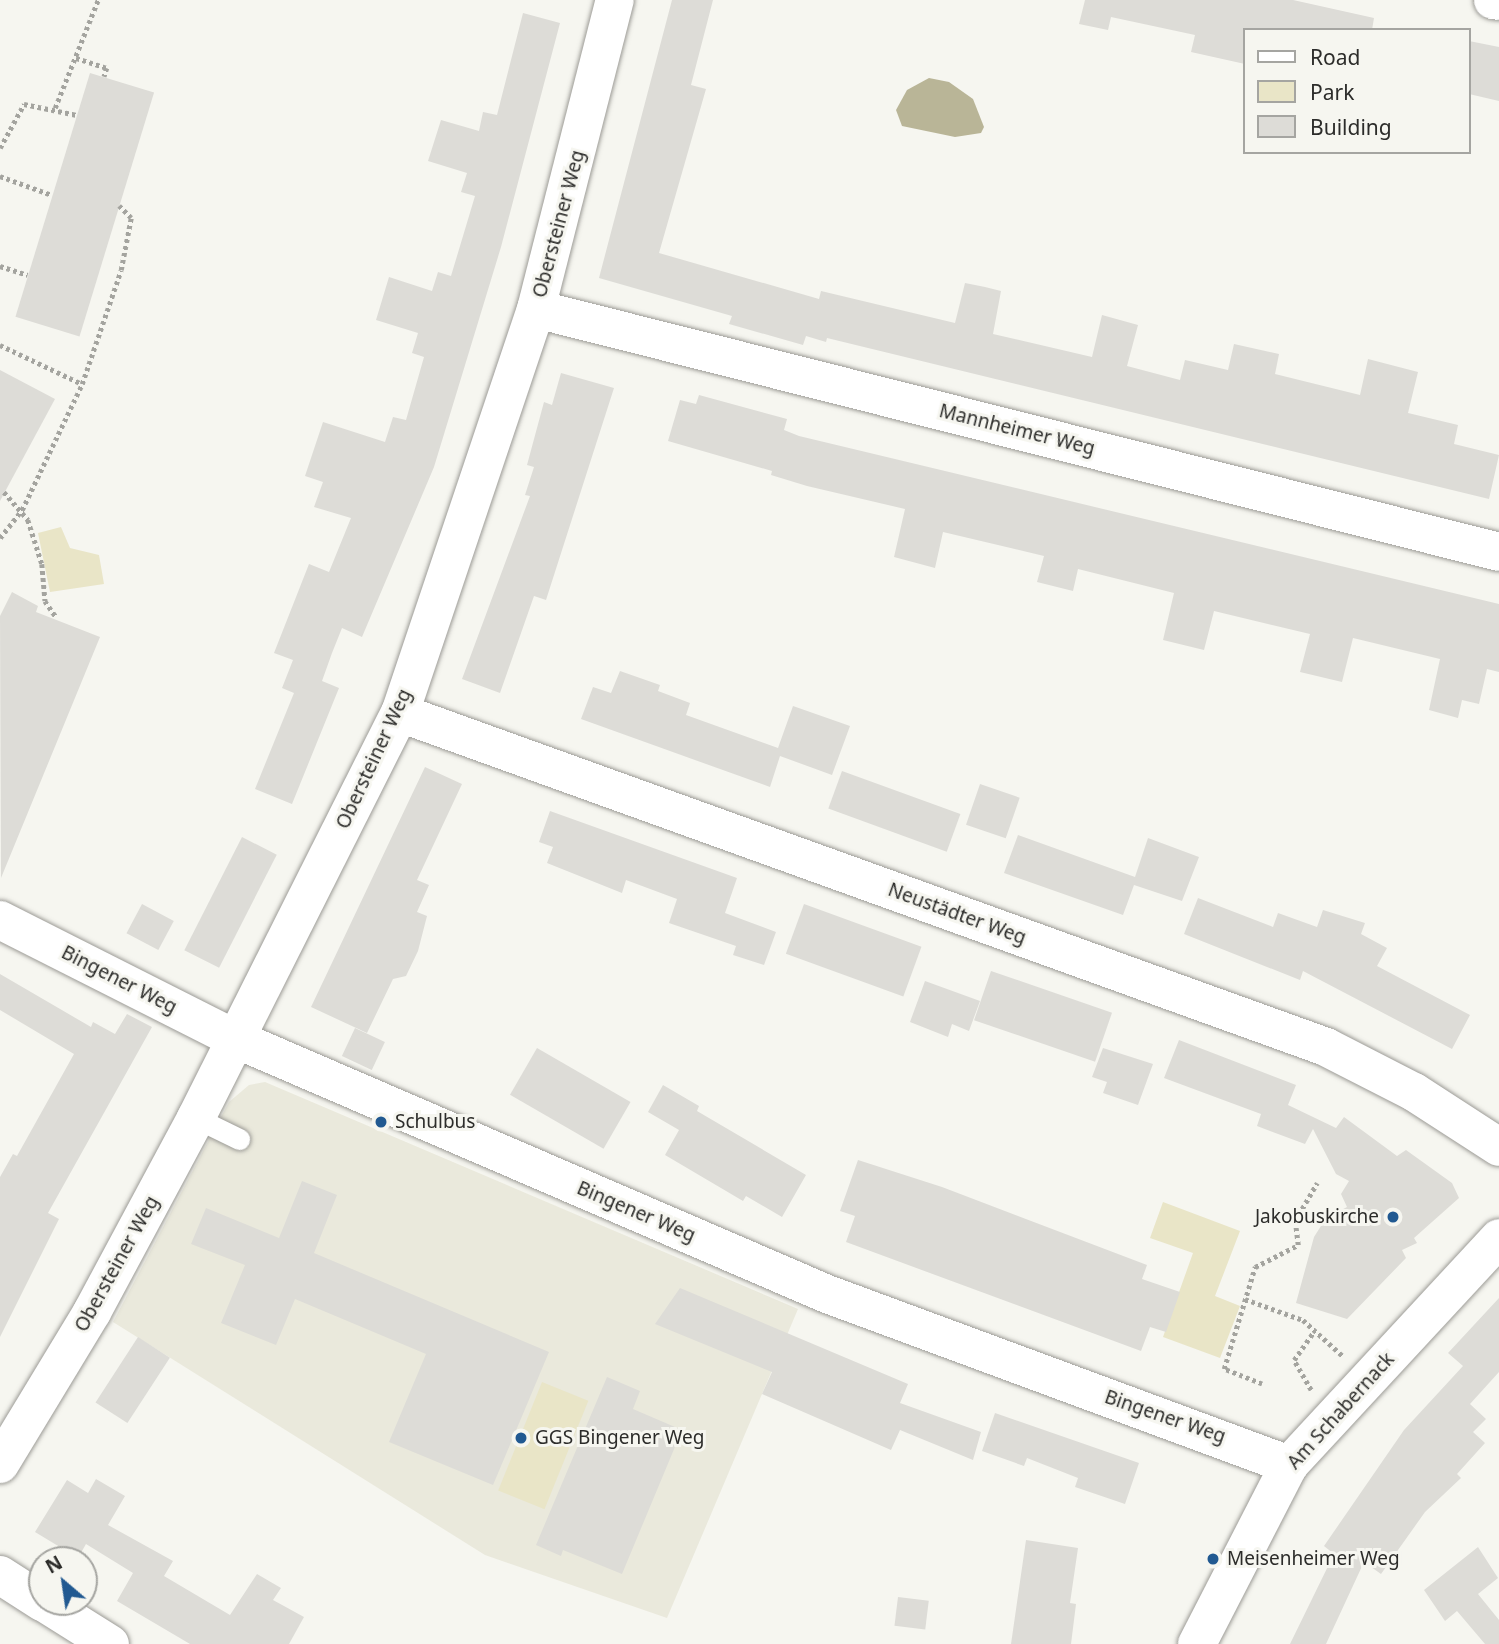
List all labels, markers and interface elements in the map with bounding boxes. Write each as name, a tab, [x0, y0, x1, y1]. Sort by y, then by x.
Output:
legend	[1244, 28, 1471, 154]
text: Road	[1310, 43, 1360, 71]
text: Park	[1310, 78, 1354, 106]
text: Building	[1310, 113, 1392, 141]
street label: Obersteiner Weg	[528, 148, 590, 300]
street label: Mannheimer Weg	[937, 400, 1097, 460]
street label: Obersteiner Weg	[332, 685, 416, 833]
street label: Neustädter Weg	[885, 878, 1029, 950]
street label: Bingener Weg	[58, 941, 180, 1019]
place label: Schulbus	[395, 1111, 475, 1133]
marker: Schulbus	[373, 1114, 389, 1130]
street label: Bingener Weg	[573, 1177, 699, 1247]
street label: Obersteiner Weg	[70, 1192, 164, 1336]
place label: Jakobuskirche	[1255, 1206, 1379, 1228]
marker: Jakobuskirche	[1385, 1209, 1401, 1225]
street label: Am Schabernack	[1283, 1348, 1399, 1474]
street label: Bingener Weg	[1102, 1386, 1228, 1448]
place label: GGS Bingener Weg	[535, 1427, 704, 1449]
marker: GGS Bingener Weg	[513, 1430, 529, 1446]
north arrow	[28, 1546, 98, 1616]
place label: Meisenheimer Weg	[1227, 1548, 1400, 1570]
text: N	[41, 1549, 67, 1580]
marker: Meisenheimer Weg	[1205, 1551, 1221, 1567]

